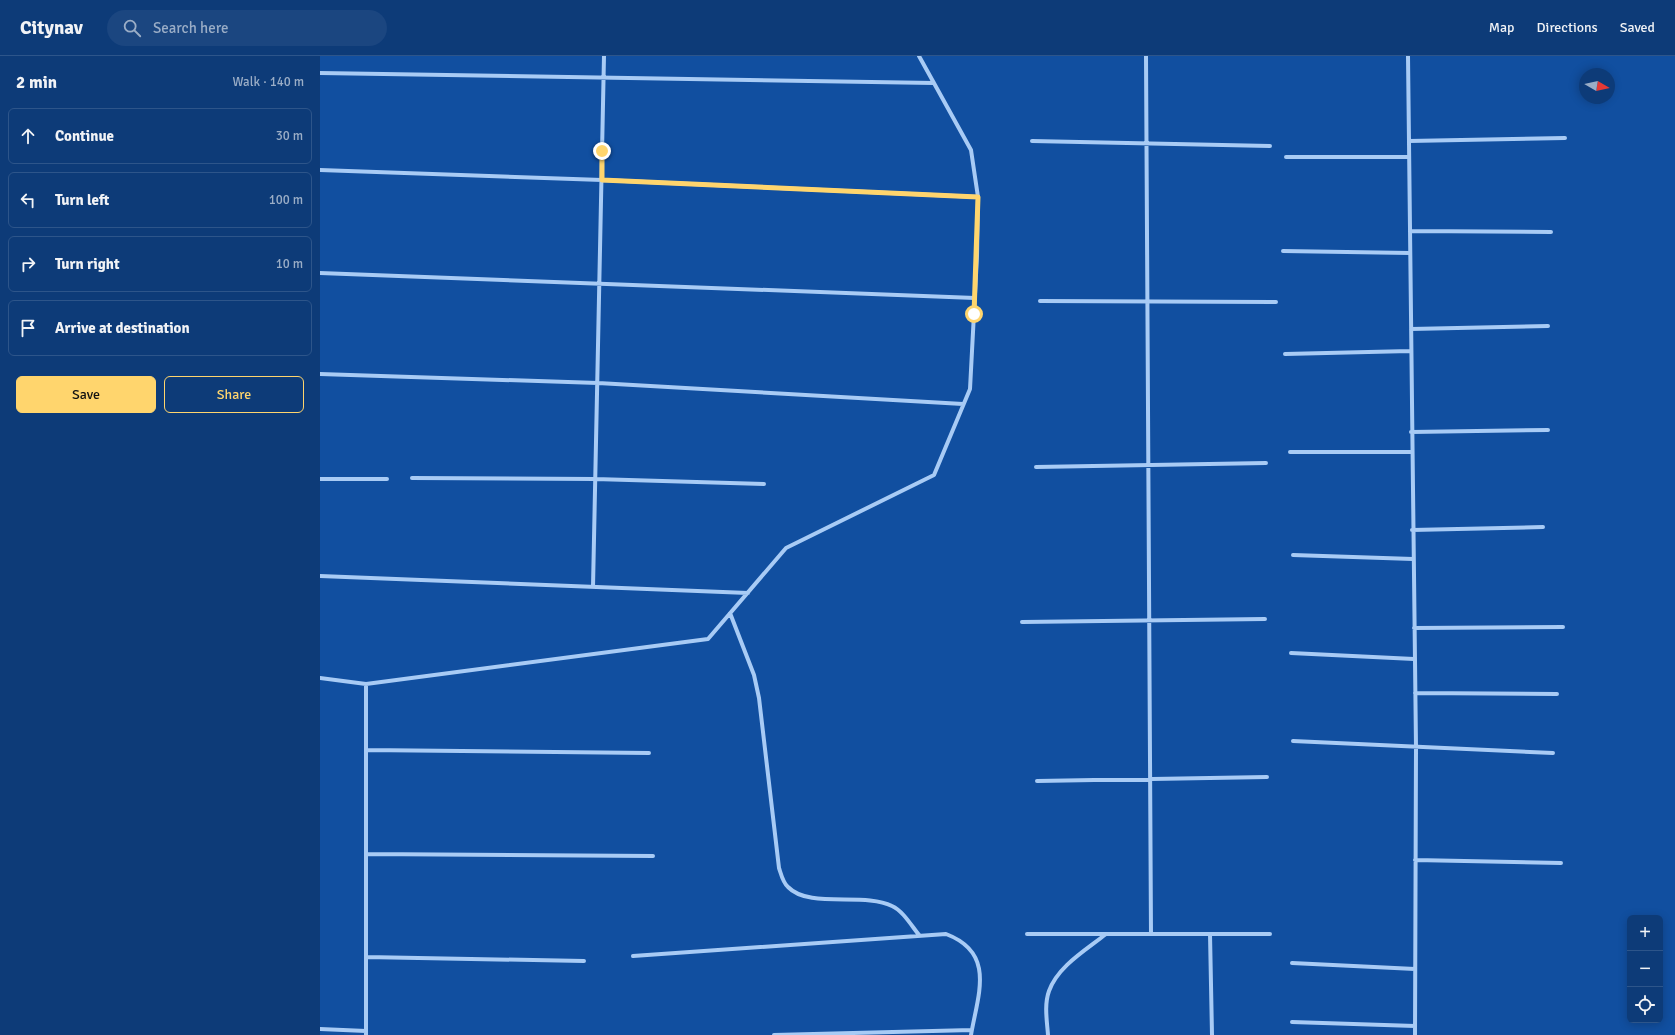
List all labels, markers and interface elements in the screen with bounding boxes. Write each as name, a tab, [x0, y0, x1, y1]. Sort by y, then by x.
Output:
search box	[107, 10, 387, 46]
text: Citynav	[20, 16, 83, 40]
icon: search	[121, 17, 143, 39]
text: Search here	[153, 19, 229, 37]
text: Map	[1489, 19, 1515, 36]
text: Directions	[1537, 19, 1598, 36]
text: Saved	[1620, 19, 1655, 36]
north arrow	[1579, 68, 1615, 104]
text: 2 min	[16, 72, 57, 93]
text: Walk · 140 m	[233, 74, 304, 90]
icon: ahead	[17, 125, 39, 147]
text: Continue	[55, 127, 114, 145]
text: 30 m	[276, 128, 303, 144]
route end	[593, 142, 611, 160]
icon: left	[17, 189, 39, 211]
text: Turn left	[55, 191, 109, 209]
text: 100 m	[269, 192, 303, 208]
icon: right	[17, 253, 39, 275]
text: Turn right	[55, 255, 120, 273]
text: 10 m	[276, 256, 303, 272]
route start	[965, 305, 983, 323]
icon: arrive	[17, 317, 39, 339]
text: Arrive at destination	[55, 319, 190, 337]
button: Save	[16, 376, 156, 413]
button: Share	[164, 376, 304, 413]
map controls	[1627, 915, 1663, 1023]
button: +	[1627, 915, 1663, 951]
button: −	[1627, 951, 1663, 987]
button: locate	[1627, 987, 1663, 1023]

